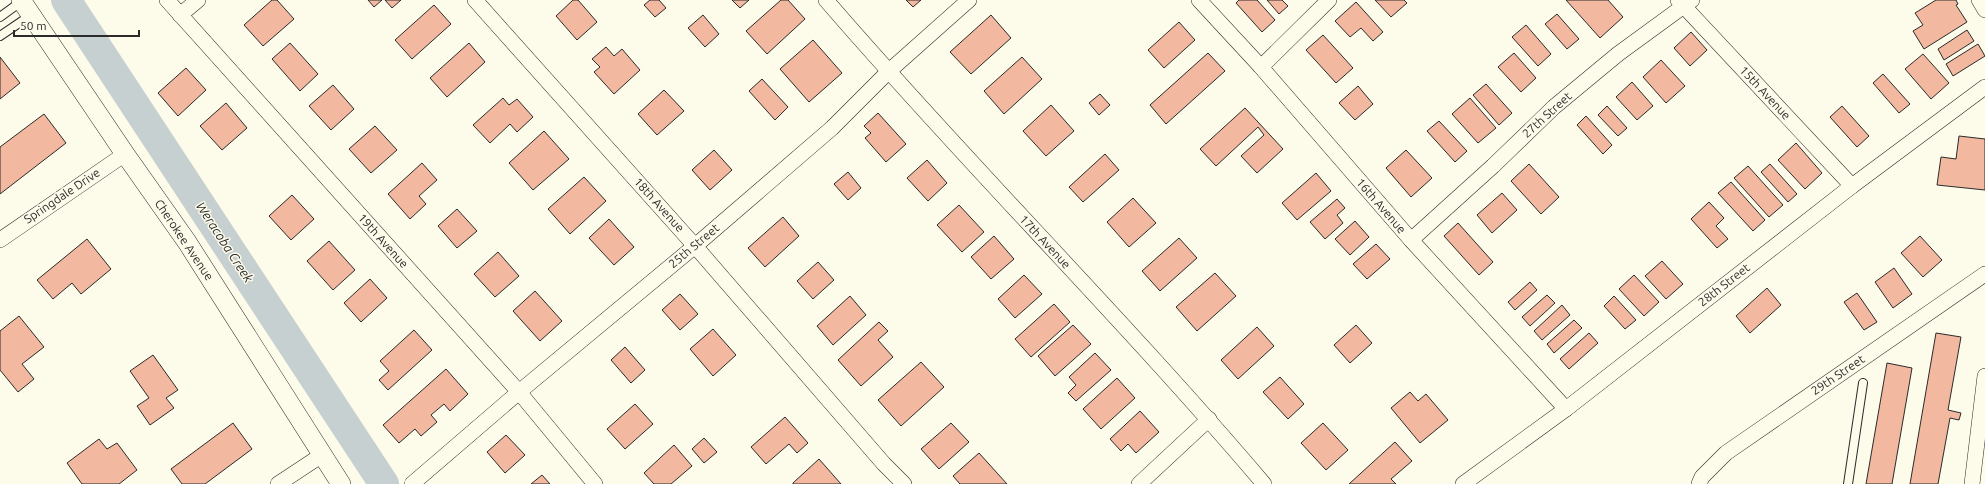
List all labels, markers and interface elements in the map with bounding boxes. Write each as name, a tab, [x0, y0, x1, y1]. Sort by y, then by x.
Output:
scale bar	[14, 12, 139, 38]
text: 50 m	[20, 19, 47, 32]
street label: 15th Avenue	[1737, 63, 1793, 122]
street label: 27th Street	[1520, 89, 1574, 140]
street label: Springdale Drive	[21, 165, 102, 226]
street label: 18th Avenue	[632, 175, 687, 234]
street label: 16th Avenue	[1354, 176, 1409, 236]
street label: Cherokee Avenue	[153, 197, 216, 283]
water label: Weracoba Creek	[194, 199, 256, 285]
street label: 19th Avenue	[356, 211, 411, 270]
street label: 17th Avenue	[1017, 212, 1073, 271]
street label: 25th Street	[666, 221, 722, 270]
street label: 28th Street	[1696, 260, 1752, 309]
street label: 29th Street	[1809, 352, 1867, 397]

